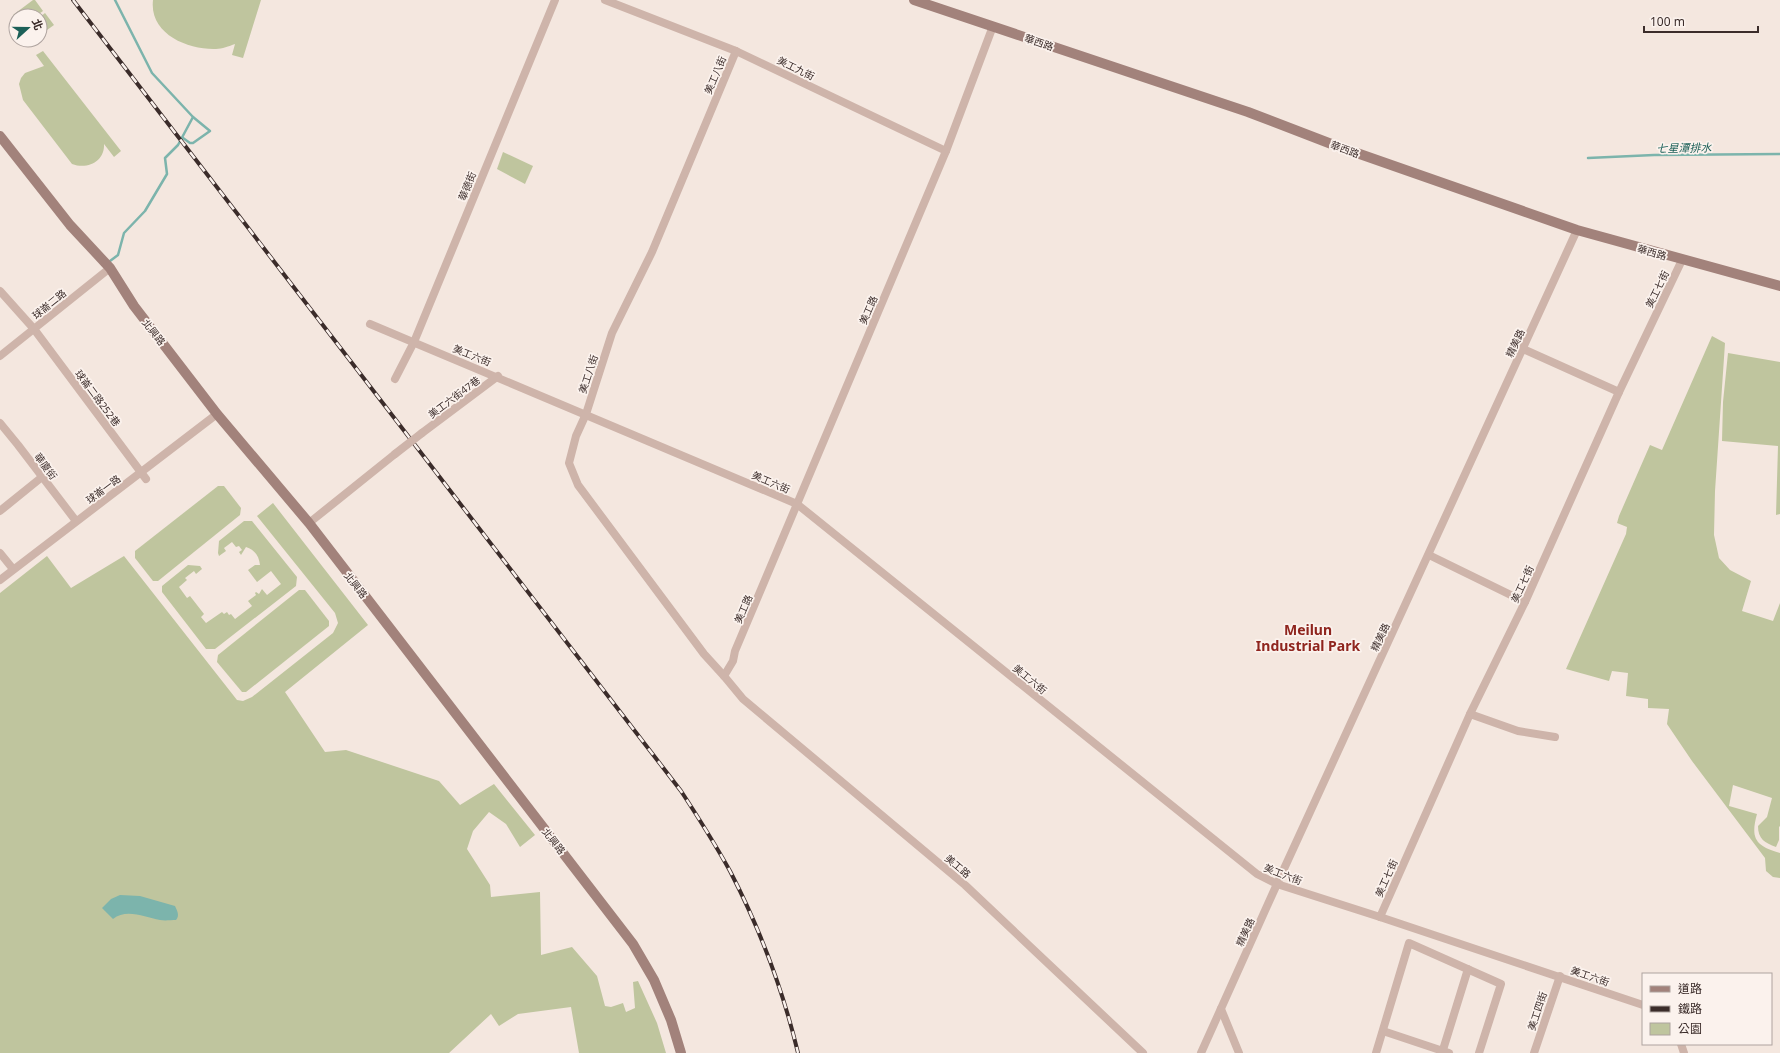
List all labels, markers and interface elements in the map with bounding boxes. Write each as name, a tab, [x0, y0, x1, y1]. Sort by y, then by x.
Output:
north arrow	[8, 8, 48, 48]
scale bar	[1644, 8, 1758, 34]
text: 100 m	[1650, 13, 1685, 30]
text: 北	[29, 16, 47, 32]
street label: 華西路	[1023, 30, 1055, 54]
street label: 美工九街	[775, 53, 817, 83]
street label: 美工八街	[701, 54, 729, 96]
street label: 華西路	[1329, 137, 1361, 161]
water label: 七星潭排水	[1656, 140, 1713, 155]
street label: 華德街	[455, 169, 479, 203]
street label: 華西路	[1636, 241, 1668, 263]
street label: 美工七街	[1642, 268, 1672, 310]
street label: 球崙二路	[29, 286, 69, 322]
street label: 美工路	[856, 293, 880, 327]
street label: 北興路	[139, 316, 169, 348]
street label: 精美路	[1502, 326, 1528, 360]
street label: 美工六街	[451, 341, 493, 369]
street label: 美工八街	[575, 353, 601, 395]
street label: 球崙二路252巷	[72, 367, 124, 429]
street label: 美工六街47巷	[425, 373, 483, 421]
street label: 華廈街	[31, 450, 61, 482]
street label: 美工六街	[750, 468, 792, 496]
street label: 球崙一路	[83, 471, 123, 507]
street label: 美工七街	[1507, 563, 1537, 605]
street label: 北興路	[341, 569, 371, 601]
street label: 美工路	[731, 592, 755, 626]
district label: Meilun Industrial Park	[1256, 620, 1360, 655]
street label: 精美路	[1367, 620, 1393, 654]
street label: 美工六街	[1010, 661, 1050, 697]
street label: 北興路	[539, 825, 569, 857]
street label: 美工路	[942, 851, 974, 881]
street label: 美工七街	[1371, 857, 1401, 899]
street label: 美工六街	[1262, 860, 1304, 888]
street label: 精美路	[1233, 915, 1257, 949]
street label: 美工六街	[1569, 963, 1611, 989]
legend	[1642, 973, 1772, 1045]
text: 道路	[1678, 980, 1702, 997]
street label: 美工四街	[1524, 990, 1550, 1032]
text: 鐵路	[1678, 1000, 1702, 1017]
text: 公園	[1678, 1020, 1702, 1037]

